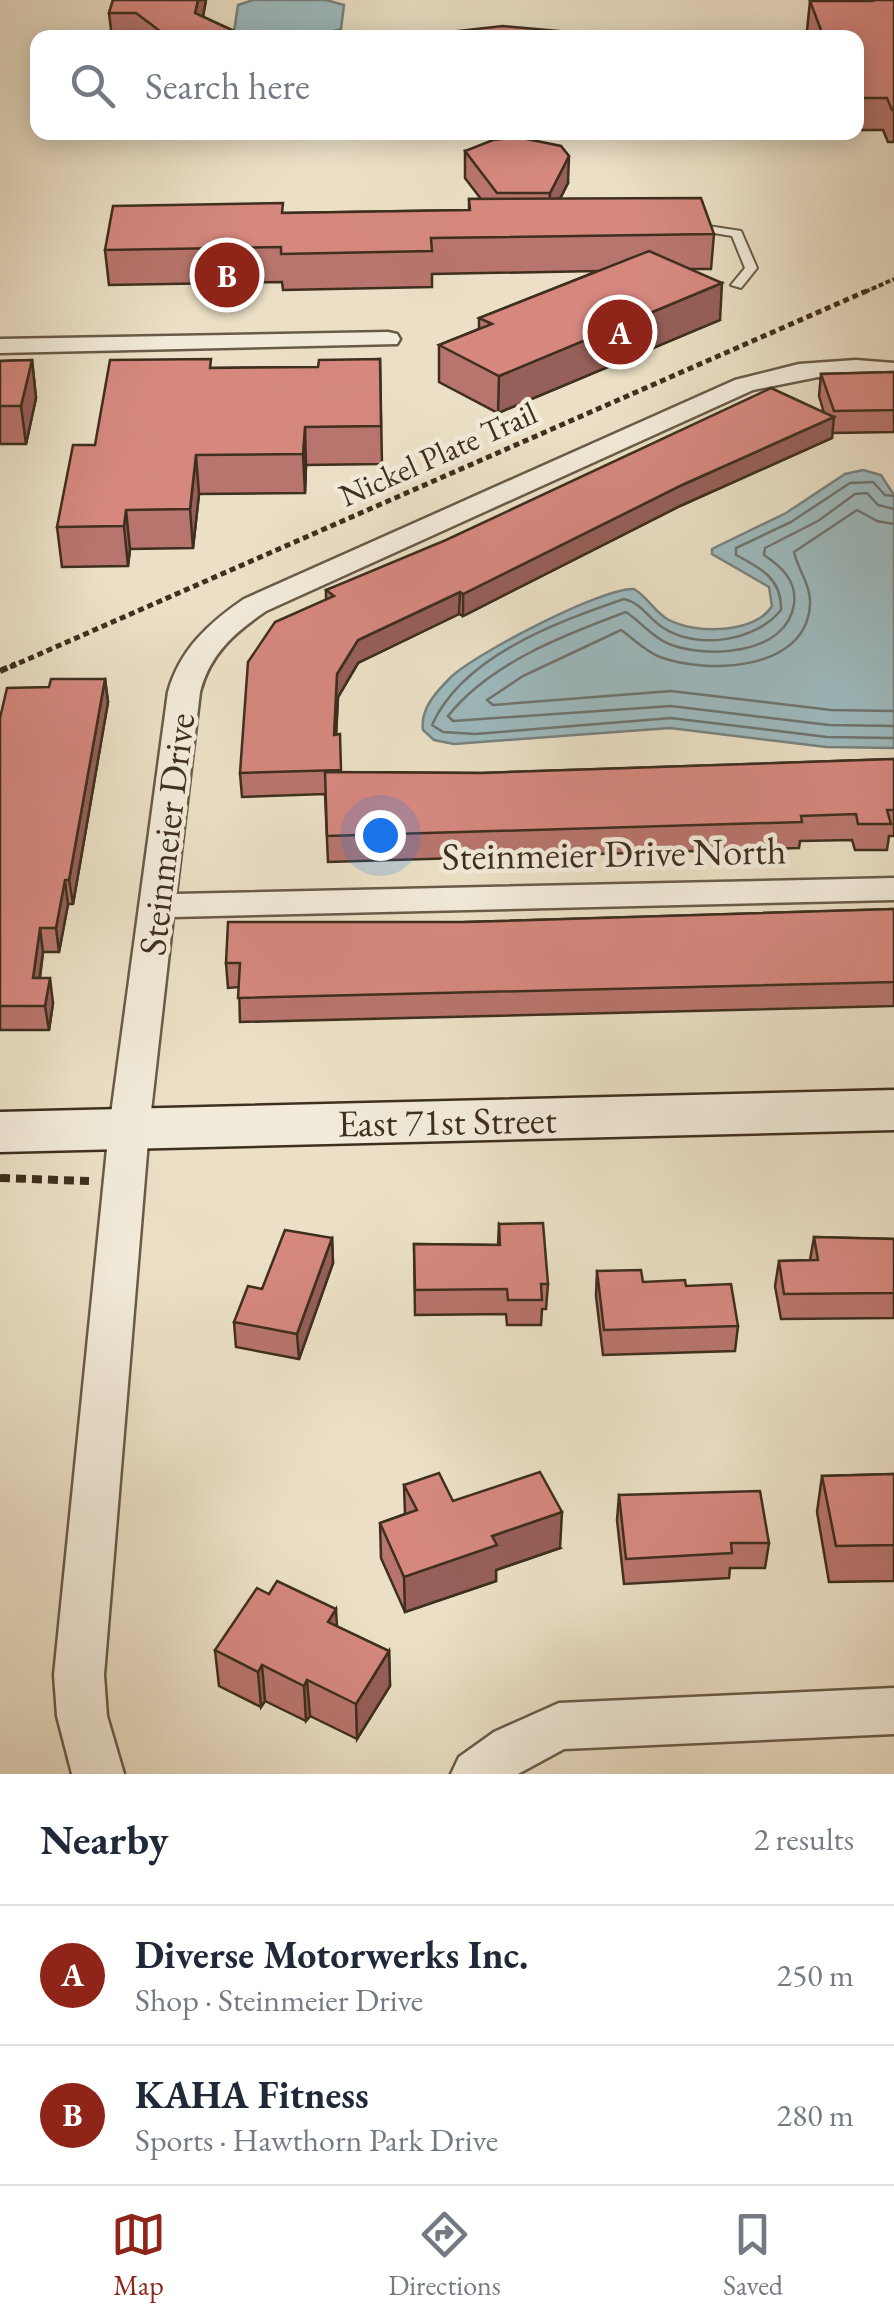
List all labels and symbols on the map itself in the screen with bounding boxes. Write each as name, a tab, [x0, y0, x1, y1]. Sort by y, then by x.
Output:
pin: B	[194, 238, 260, 312]
pin: A	[588, 294, 652, 370]
street label: Nickel Plate Trail	[333, 392, 544, 516]
street label: Steinmeier Drive	[127, 710, 205, 958]
your location	[355, 810, 406, 861]
street label: Steinmeier Drive North	[441, 825, 787, 881]
street label: East 71st Street	[337, 1095, 557, 1147]

